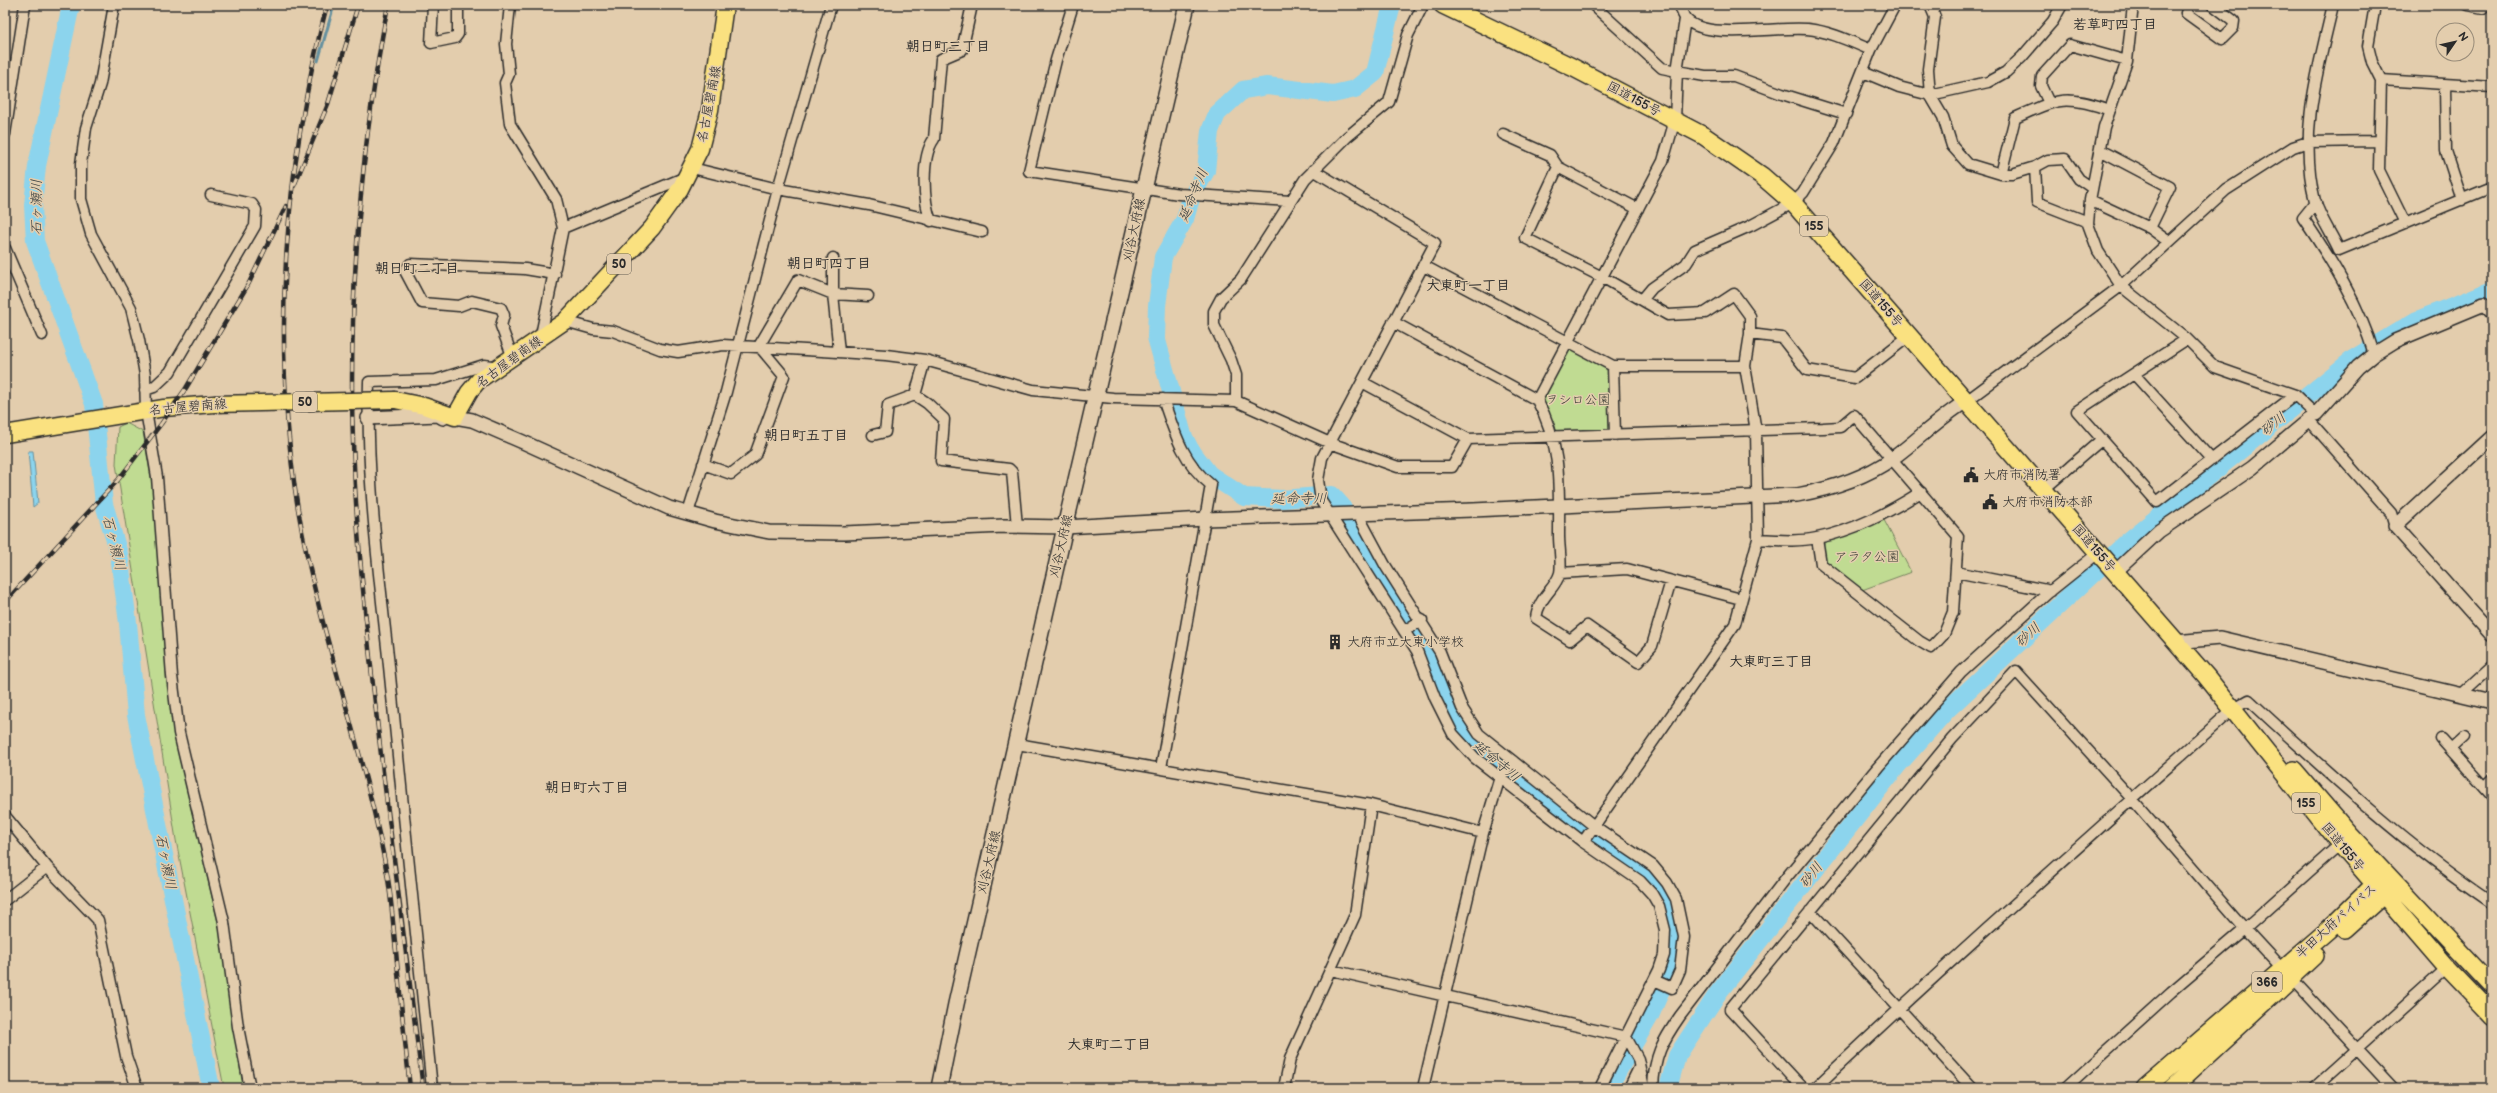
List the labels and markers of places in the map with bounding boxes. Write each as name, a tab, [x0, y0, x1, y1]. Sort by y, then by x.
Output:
public building icon: 大府市消防署	[1962, 466, 1980, 484]
place label: 大府市消防署	[1983, 467, 2061, 483]
public building icon: 大府市消防本部	[1981, 493, 1999, 511]
place label: 大府市消防本部	[2002, 494, 2093, 510]
building icon: 大府市立大東小学校	[1326, 633, 1344, 651]
place label: 大府市立大東小学校	[1347, 634, 1464, 650]

